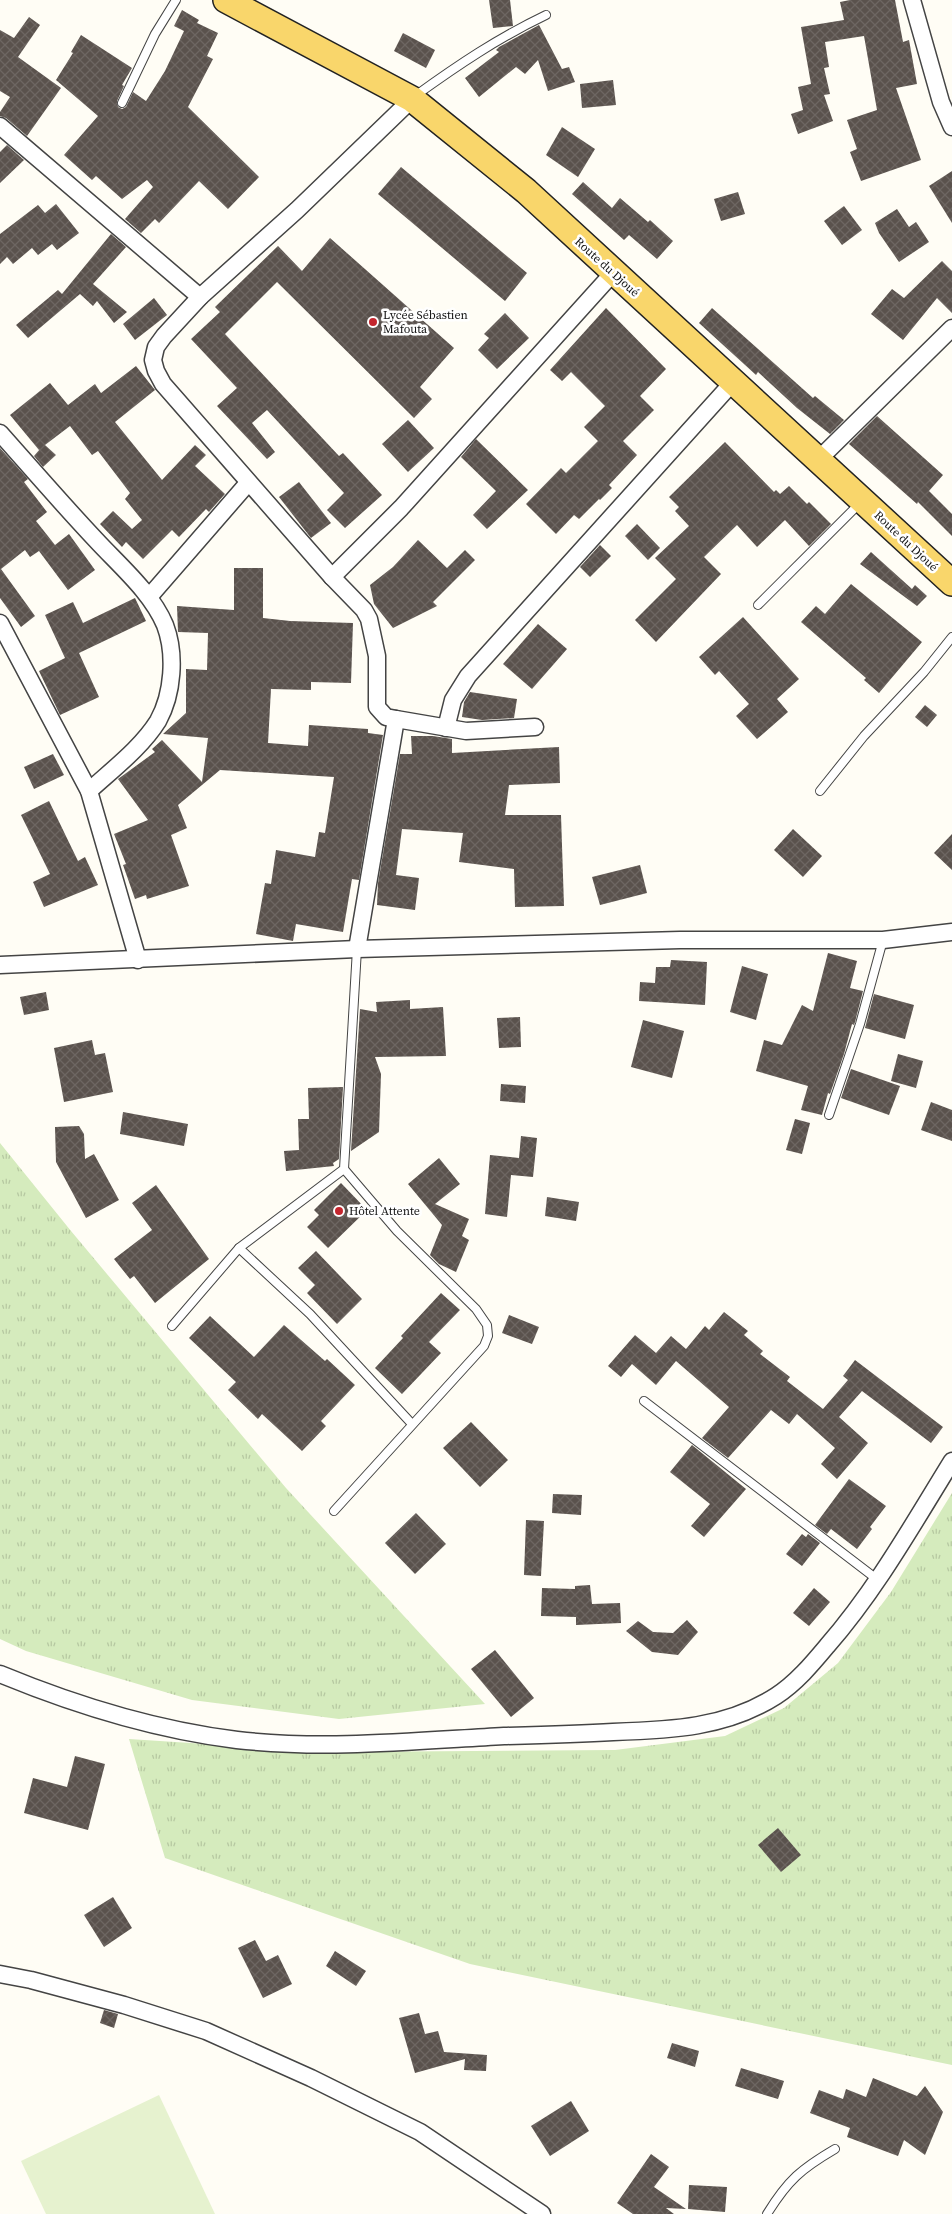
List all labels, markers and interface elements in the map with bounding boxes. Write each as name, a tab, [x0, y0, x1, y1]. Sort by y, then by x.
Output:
street label: Route du Djoué	[571, 234, 643, 300]
place label: Lycée Sébastien Mafouta	[383, 307, 468, 337]
marker: Lycée Sébastien Mafouta	[367, 316, 379, 328]
street label: Route du Djoué	[871, 507, 941, 575]
place label: Hôtel Attente	[349, 1203, 420, 1219]
marker: Hôtel Attente	[333, 1205, 345, 1217]

